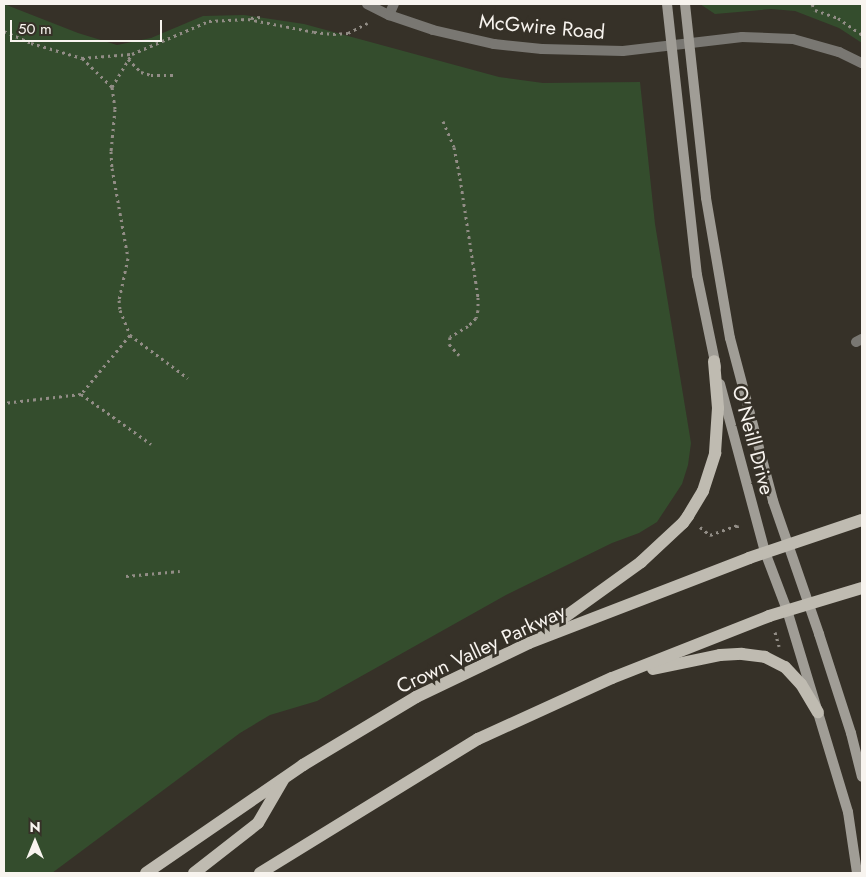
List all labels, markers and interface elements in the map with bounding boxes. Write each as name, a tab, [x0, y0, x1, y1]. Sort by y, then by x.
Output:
scale bar	[12, 10, 165, 42]
street label: McGwire Road	[478, 10, 606, 44]
text: 50 m	[18, 18, 52, 40]
street label: O'Neill Drive	[727, 383, 779, 497]
street label: Crown Valley Parkway	[393, 599, 569, 699]
north arrow	[10, 817, 60, 867]
text: N	[29, 817, 41, 837]

